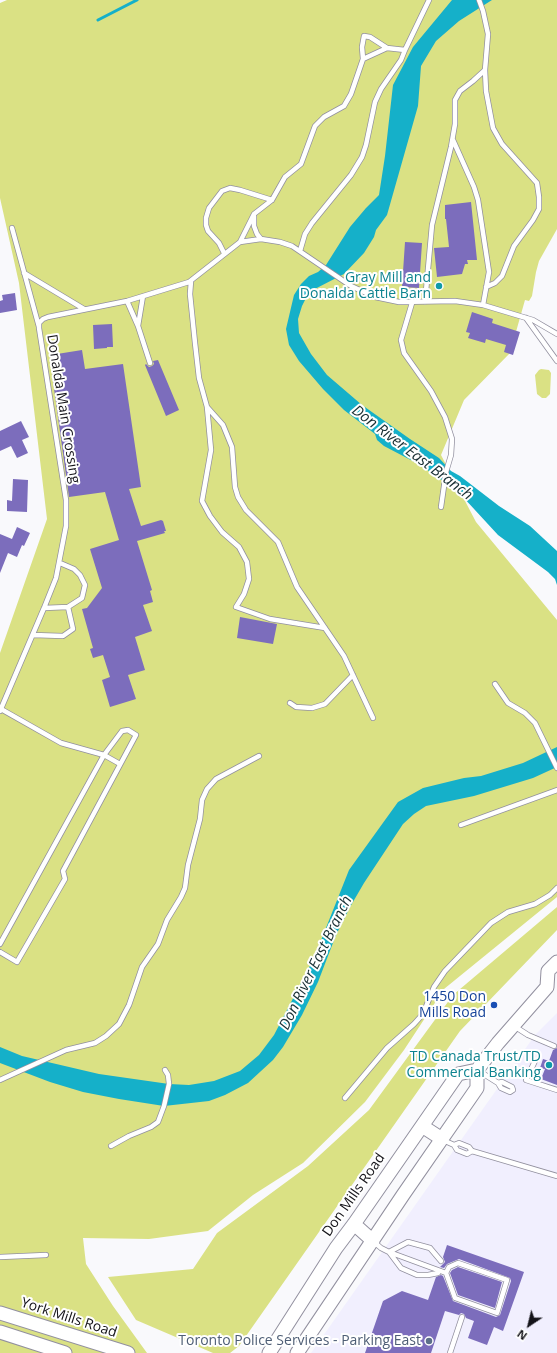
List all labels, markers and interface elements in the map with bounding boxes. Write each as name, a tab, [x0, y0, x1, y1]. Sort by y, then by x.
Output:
place label: Gray Mill and Donalda Cattle Barn	[300, 270, 431, 302]
marker: Gray Mill and Donalda Cattle Barn	[434, 281, 444, 291]
street label: Donalda Main Crossing	[43, 333, 83, 485]
water label: Don River East Branch	[348, 402, 476, 504]
water label: Don River East Branch	[276, 893, 356, 1033]
place label: 1450 Don Mills Road	[419, 989, 486, 1022]
marker: 1450 Don Mills Road	[489, 1000, 499, 1010]
place label: TD Canada Trust/TD Commercial Banking	[407, 1049, 541, 1082]
marker: TD Canada Trust/TD Commercial Banking	[544, 1060, 554, 1070]
street label: Don Mills Road	[319, 1150, 389, 1240]
street label: York Mills Road	[19, 1295, 119, 1341]
north arrow	[509, 1305, 549, 1345]
text: N	[514, 1327, 530, 1344]
place label: Toronto Police Services - Parking East	[178, 1333, 421, 1349]
marker: Toronto Police Services - Parking East	[424, 1336, 434, 1346]

